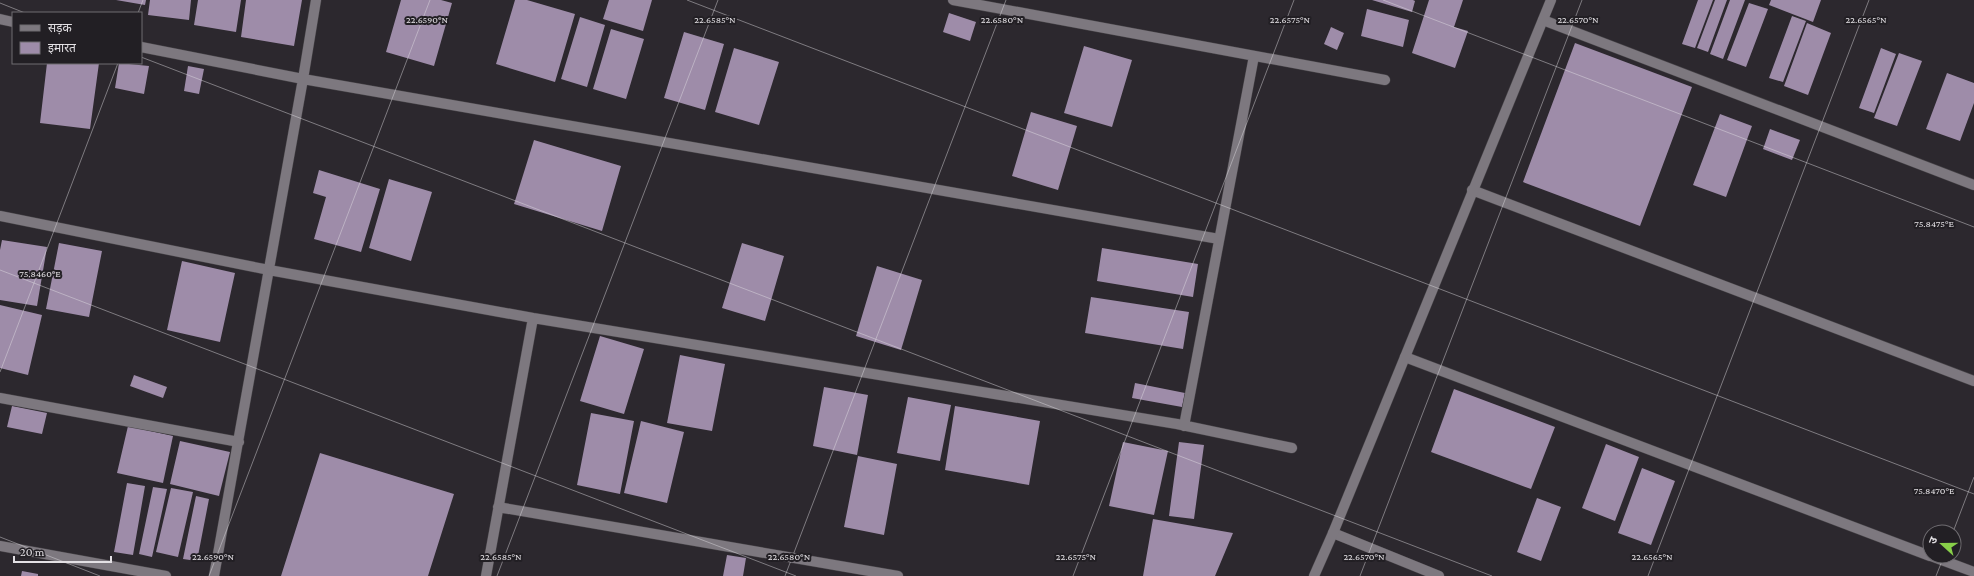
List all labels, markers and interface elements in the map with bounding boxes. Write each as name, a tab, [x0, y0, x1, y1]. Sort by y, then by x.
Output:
legend	[12, 12, 142, 64]
text: 22.6590°N	[406, 14, 448, 25]
text: 22.6585°N	[694, 14, 736, 25]
text: 22.6580°N	[981, 14, 1024, 25]
text: 22.6575°N	[1270, 14, 1311, 25]
text: 22.6570°N	[1557, 14, 1599, 25]
text: 22.6565°N	[1846, 14, 1887, 25]
text: सड़क	[48, 21, 73, 35]
text: इमारत	[48, 41, 77, 55]
text: 75.8475°E	[1914, 218, 1954, 229]
text: 75.8460°E	[19, 268, 61, 279]
text: 75.8470°E	[1914, 485, 1955, 496]
north arrow	[1922, 524, 1962, 564]
text: उ	[1926, 535, 1940, 546]
scale bar	[14, 538, 111, 564]
text: 20 m	[20, 545, 45, 559]
text: 22.6590°N	[192, 551, 234, 562]
text: 22.6585°N	[480, 551, 522, 562]
text: 22.6580°N	[768, 551, 811, 562]
text: 22.6575°N	[1056, 551, 1097, 562]
text: 22.6570°N	[1343, 551, 1385, 562]
text: 22.6565°N	[1632, 551, 1673, 562]

